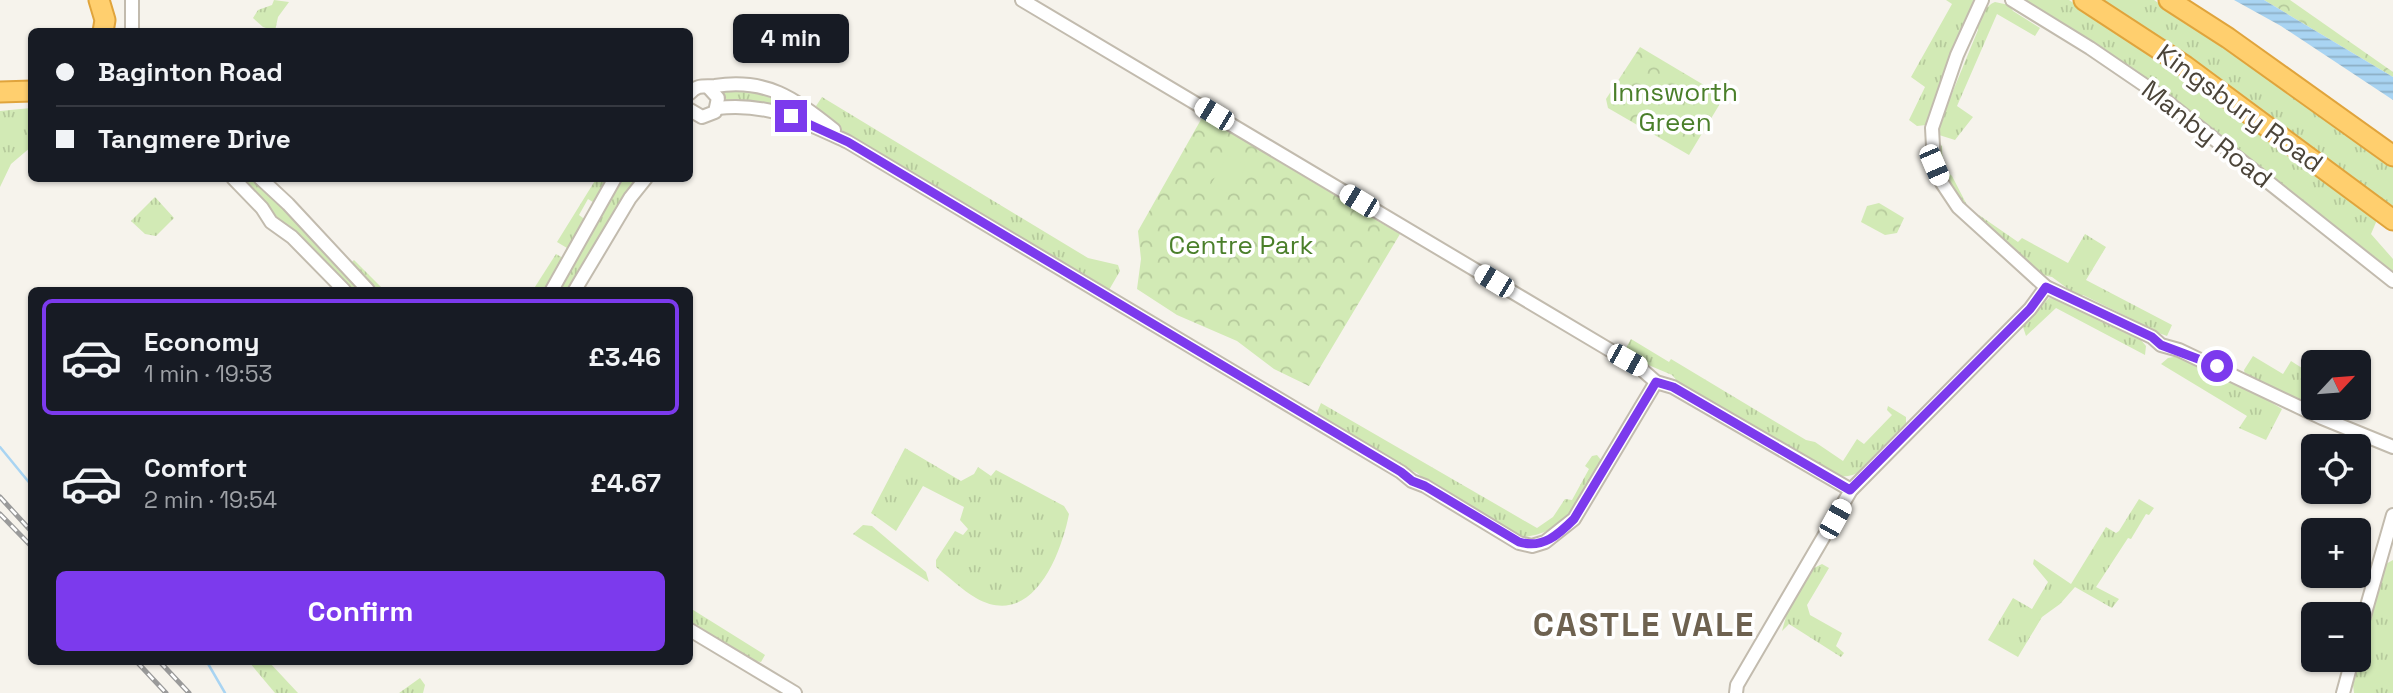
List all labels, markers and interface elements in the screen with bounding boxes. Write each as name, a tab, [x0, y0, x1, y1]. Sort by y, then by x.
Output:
callout: 4 min	[733, 15, 849, 64]
text: 4 min	[761, 23, 821, 53]
street label: Kingsbury Road	[2150, 36, 2330, 180]
text: Baginton Road	[98, 55, 283, 89]
street label: Manby Road	[2135, 72, 2279, 196]
park label: Innsworth Green	[1612, 75, 1738, 139]
car	[1191, 94, 1238, 134]
route end	[775, 100, 807, 132]
text: Tangmere Drive	[98, 122, 291, 156]
car	[1917, 142, 1952, 188]
car	[1336, 181, 1383, 221]
park label: Centre Park	[1168, 228, 1314, 262]
car	[1471, 261, 1518, 301]
text: Economy	[144, 325, 260, 359]
icon: car	[60, 326, 123, 389]
text: £3.46	[588, 340, 661, 374]
car	[1604, 341, 1651, 379]
route start	[2201, 350, 2233, 382]
north arrow	[2301, 350, 2371, 420]
map controls	[2301, 350, 2371, 672]
text: 1 min · 19:53	[144, 359, 272, 389]
button: locate	[2301, 434, 2371, 504]
text: Comfort	[144, 451, 247, 485]
icon: car	[60, 452, 123, 515]
text: £4.67	[590, 466, 661, 500]
text: 2 min · 19:54	[144, 485, 277, 515]
car	[1816, 496, 1855, 542]
button: +	[2301, 518, 2371, 588]
button: Confirm	[56, 571, 665, 651]
button: −	[2301, 602, 2371, 672]
district label: CASTLE VALE	[1533, 604, 1755, 646]

